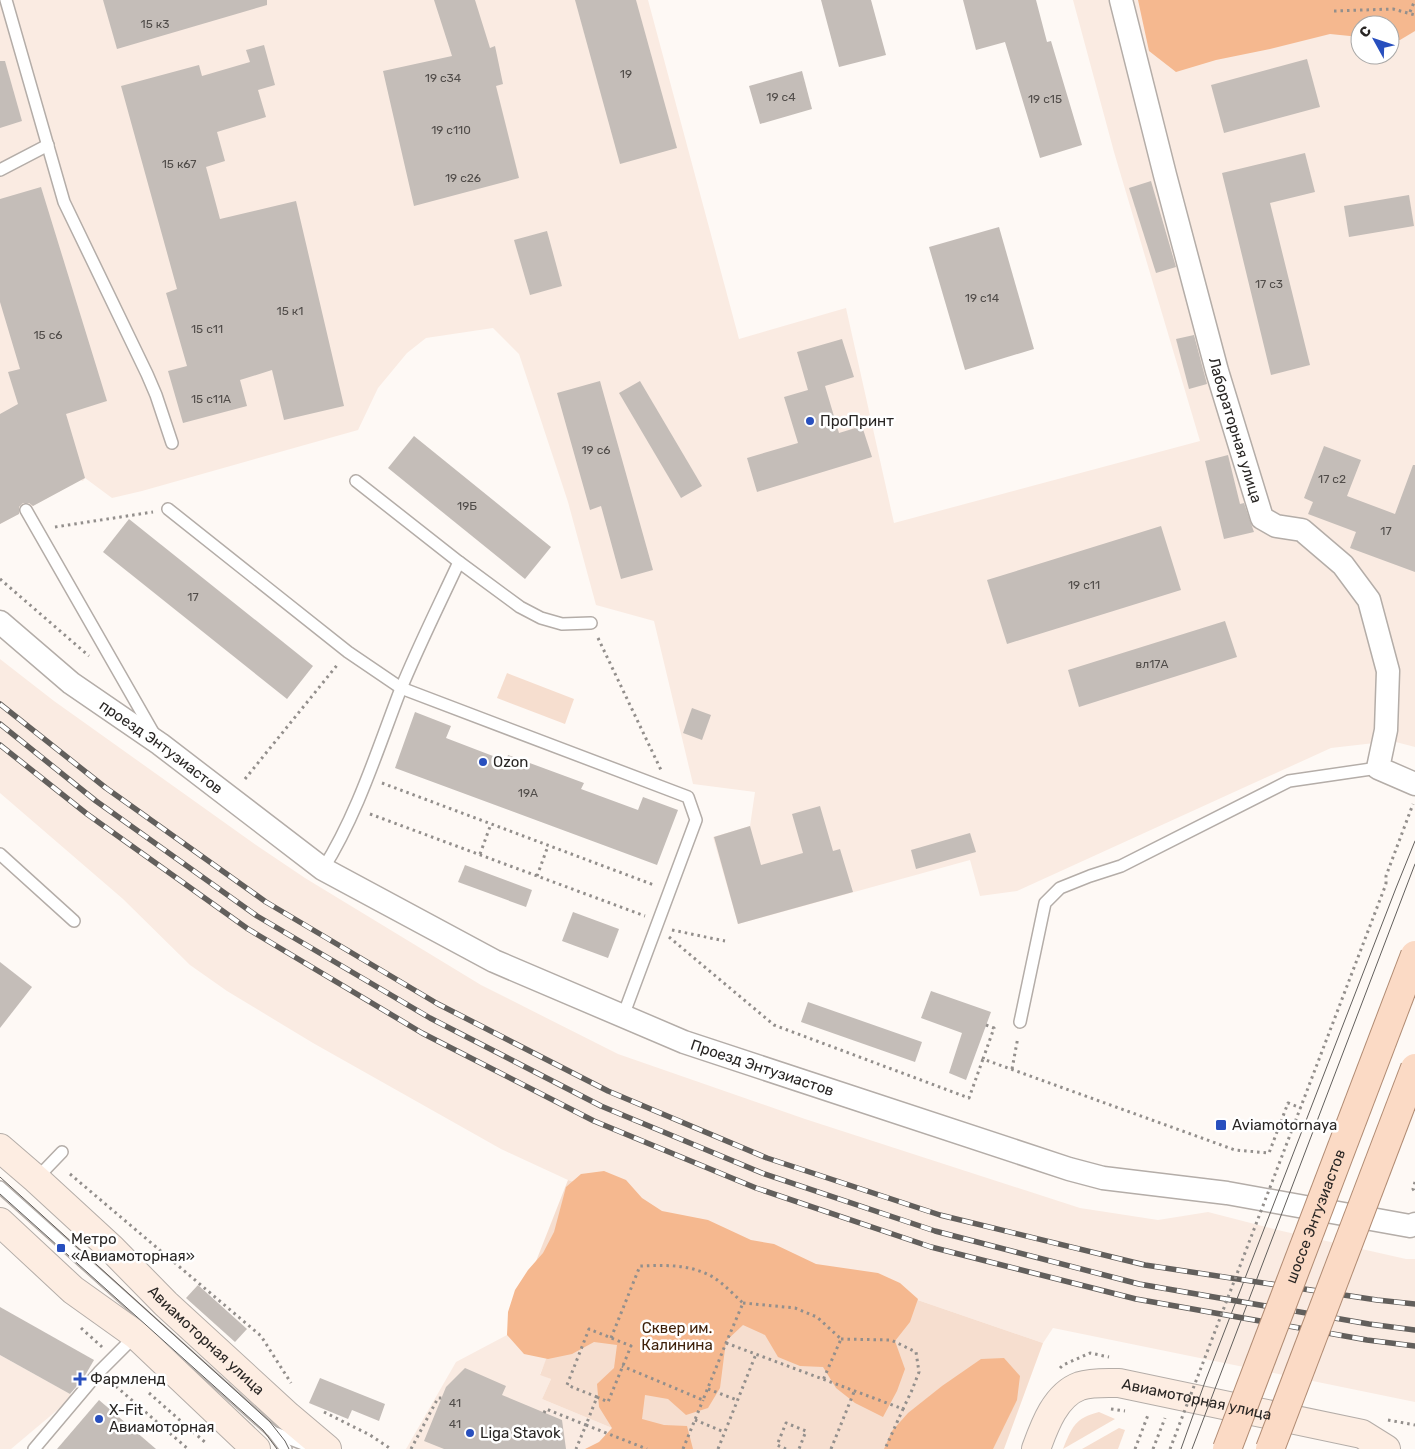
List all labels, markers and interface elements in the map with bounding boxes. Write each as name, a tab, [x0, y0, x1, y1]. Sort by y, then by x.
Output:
north arrow	[1350, 15, 1400, 65]
house number: 15 к3	[141, 17, 169, 31]
text: С	[1356, 23, 1375, 41]
house number: 19	[620, 67, 632, 81]
house number: 19 с34	[425, 71, 462, 85]
house number: 19 с4	[766, 90, 796, 104]
house number: 19 с15	[1028, 92, 1062, 106]
house number: 19 с110	[431, 123, 471, 137]
house number: 15 к67	[162, 157, 196, 171]
house number: 19 с26	[445, 171, 481, 185]
house number: 17 с3	[1255, 277, 1283, 291]
house number: 19 с14	[965, 291, 1000, 305]
house number: 15 к1	[277, 304, 303, 318]
house number: 15 с11	[191, 322, 223, 336]
house number: 15 с6	[33, 328, 63, 342]
street label: Лабораторная улица	[1205, 355, 1266, 505]
house number: 15 с11А	[191, 392, 231, 406]
place label: ПроПринт	[820, 412, 894, 430]
marker: ПроПринт	[804, 415, 816, 427]
house number: 19 с6	[581, 443, 611, 457]
house number: 17 с2	[1318, 472, 1346, 486]
house number: 19Б	[457, 499, 477, 513]
house number: 17	[1380, 524, 1392, 538]
house number: 19 с11	[1068, 578, 1100, 592]
house number: 17	[187, 590, 199, 604]
house number: вл17А	[1135, 657, 1169, 671]
street label: проезд Энтузиастов	[96, 696, 226, 798]
place label: Ozon	[493, 753, 528, 771]
marker: Ozon	[477, 756, 489, 768]
house number: 19А	[518, 786, 538, 800]
street label: Проезд Энтузиастов	[688, 1036, 836, 1100]
place label: Aviamotornaya	[1232, 1116, 1337, 1134]
marker: Aviamotornaya	[1214, 1118, 1228, 1132]
street label: шоссе Энтузиастов	[1282, 1147, 1349, 1286]
place label: Метро «Авиамоторная»	[71, 1230, 195, 1265]
marker: Метро «Авиамоторная»	[55, 1242, 67, 1254]
street label: Авиамоторная улица	[144, 1282, 268, 1399]
park label: Сквер им. Калинина	[641, 1319, 713, 1354]
place label: Фармленд	[90, 1370, 166, 1388]
marker: Фармленд	[74, 1373, 86, 1385]
street label: Авиамоторная улица	[1120, 1375, 1273, 1424]
house number: 41	[449, 1396, 461, 1410]
place label: X-Fit Авиамоторная	[109, 1401, 215, 1436]
marker: X-Fit Авиамоторная	[93, 1413, 105, 1425]
house number: 41	[449, 1417, 461, 1431]
place label: Liga Stavok	[480, 1424, 561, 1442]
marker: Liga Stavok	[464, 1427, 476, 1439]

